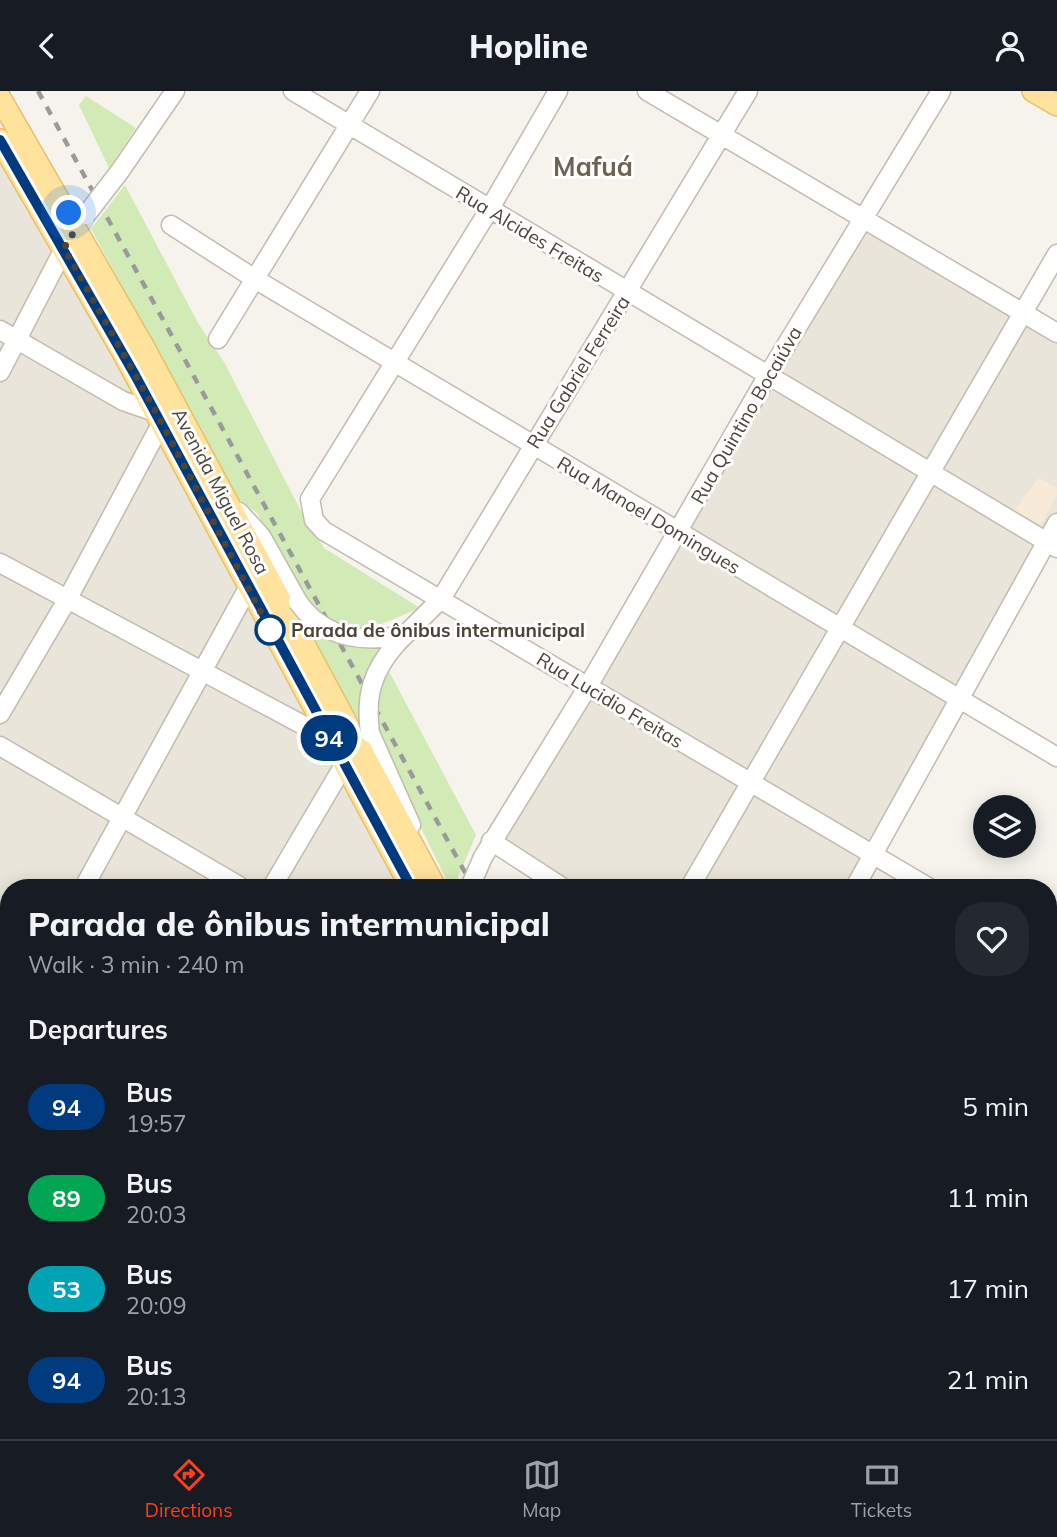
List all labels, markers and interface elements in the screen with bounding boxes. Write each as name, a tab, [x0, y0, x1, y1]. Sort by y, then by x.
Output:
text: Hopline	[469, 26, 588, 66]
icon: back	[28, 27, 66, 65]
icon: person	[991, 27, 1029, 65]
district label: Mafuá	[553, 150, 633, 183]
street label: Rua Alcides Freitas	[452, 180, 608, 288]
your location	[51, 195, 86, 230]
street label: Rua Gabriel Ferreira	[521, 291, 635, 453]
street label: Rua Quintino Bocaiúva	[685, 322, 807, 508]
street label: Avenida Miguel Rosa	[167, 404, 275, 578]
street label: Rua Manoel Domingues	[553, 451, 745, 579]
marker: Parada de ônibus intermunicipal	[255, 615, 285, 645]
place label: Parada de ônibus intermunicipal	[291, 618, 585, 642]
street label: Rua Lucidio Freitas	[532, 647, 688, 753]
line badge: 94	[298, 715, 360, 761]
text: 94	[315, 723, 343, 753]
map controls	[973, 795, 1036, 858]
button: layers	[973, 795, 1036, 858]
button: heart	[955, 902, 1029, 976]
text: Parada de ônibus intermunicipal	[28, 903, 550, 944]
text: Walk · 3 min · 240 m	[28, 950, 245, 979]
text: Departures	[28, 1013, 168, 1046]
text: Bus	[126, 1076, 172, 1109]
text: 5 min	[962, 1090, 1029, 1123]
text: 94	[52, 1092, 81, 1122]
text: 19:57	[126, 1109, 186, 1138]
text: Bus	[126, 1167, 172, 1200]
text: 11 min	[947, 1181, 1029, 1214]
text: 89	[52, 1183, 81, 1213]
text: 20:03	[126, 1200, 186, 1229]
text: Bus	[126, 1258, 172, 1291]
text: 17 min	[947, 1272, 1029, 1305]
text: 53	[52, 1274, 81, 1304]
text: 20:09	[126, 1291, 186, 1320]
text: Bus	[126, 1349, 172, 1382]
text: 21 min	[947, 1363, 1029, 1396]
text: 94	[52, 1365, 81, 1395]
text: 20:13	[126, 1382, 186, 1411]
tab: Directions	[145, 1456, 233, 1522]
tab: Map	[522, 1456, 561, 1522]
tab: Tickets	[851, 1456, 912, 1522]

